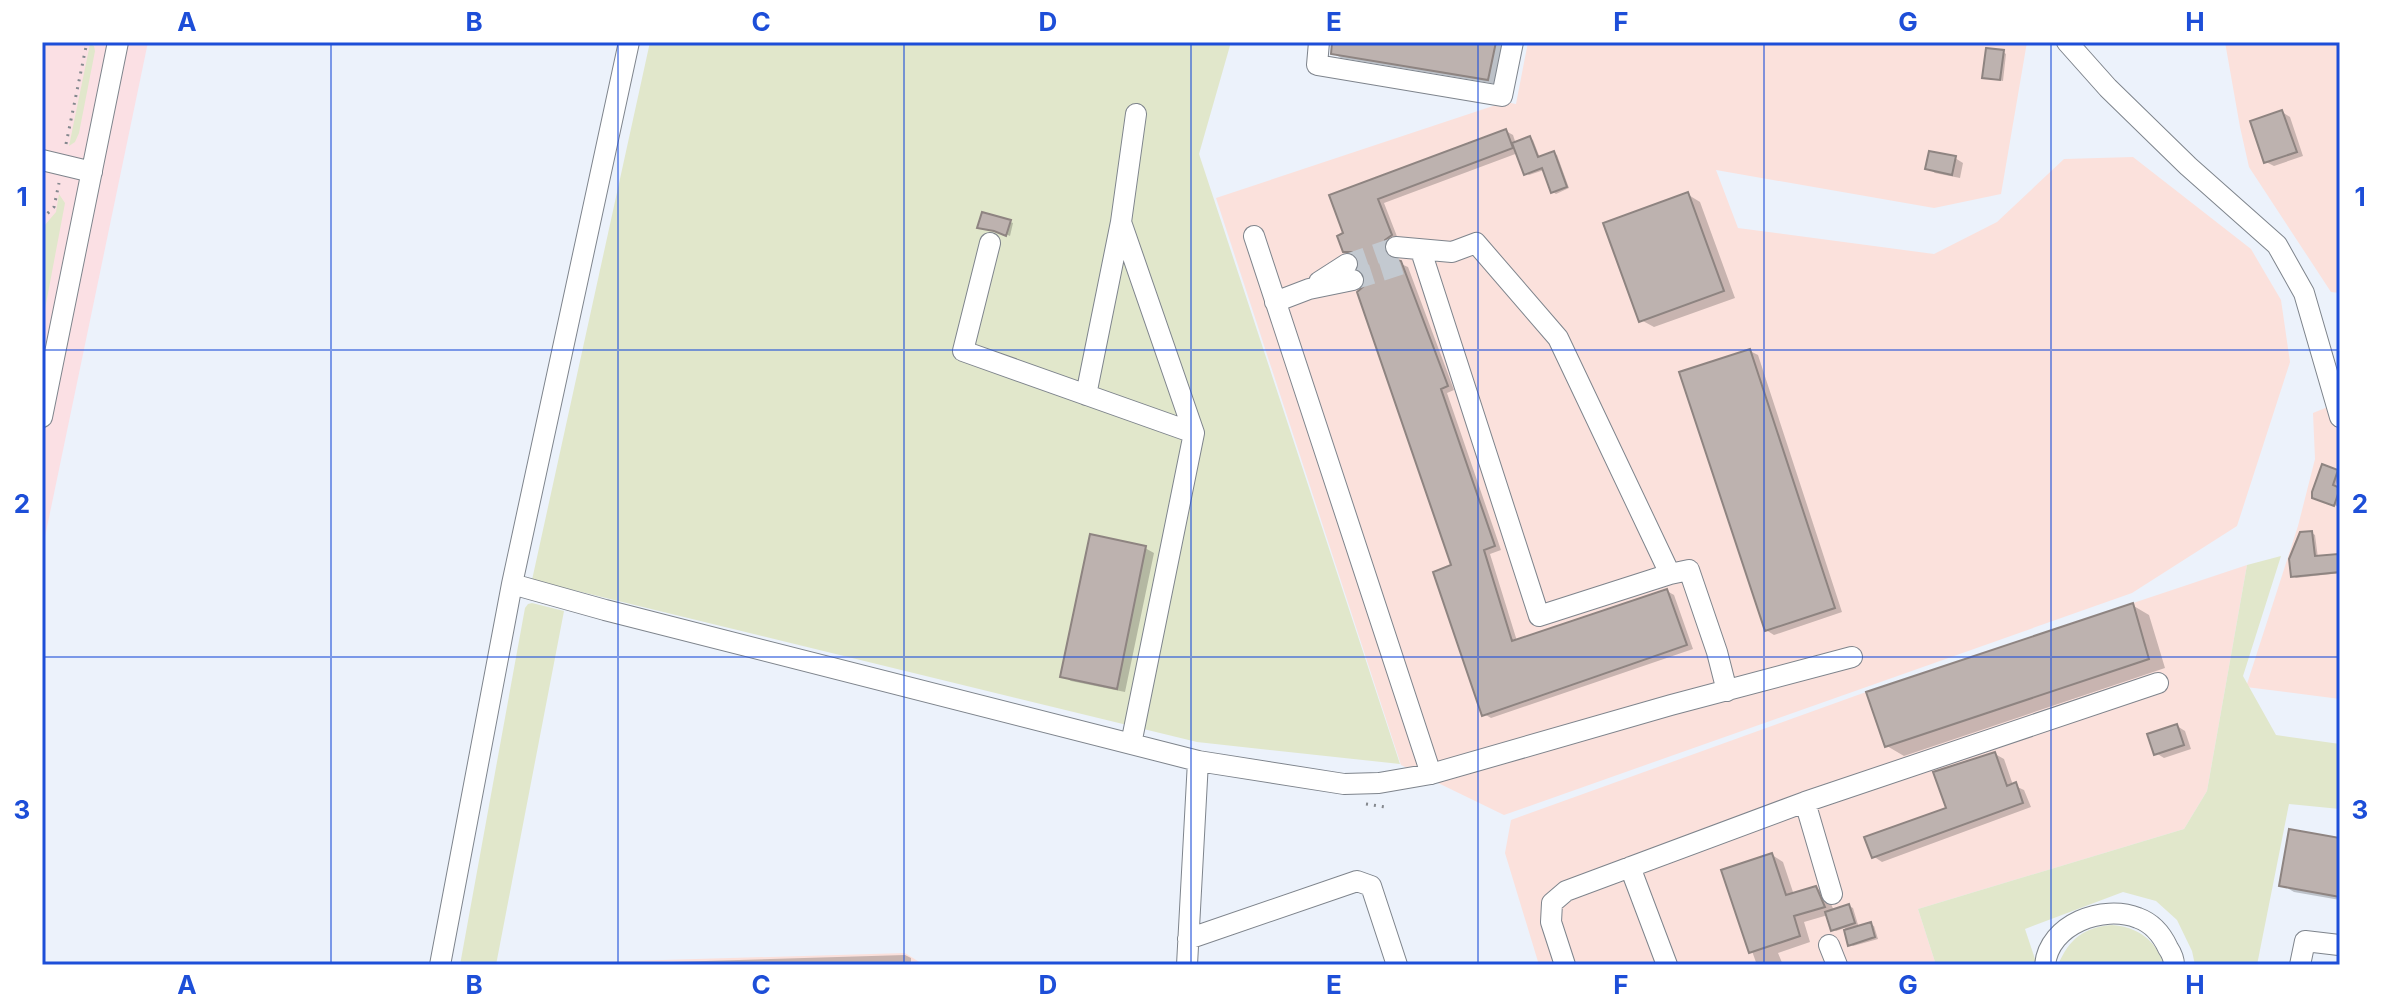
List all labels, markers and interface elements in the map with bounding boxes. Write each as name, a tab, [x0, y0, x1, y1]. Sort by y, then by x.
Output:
text: A	[177, 6, 197, 37]
text: B	[465, 6, 483, 37]
text: C	[751, 6, 771, 37]
text: D	[1039, 6, 1057, 37]
text: E	[1326, 6, 1342, 37]
text: F	[1613, 6, 1629, 37]
text: G	[1898, 6, 1918, 37]
text: H	[2185, 6, 2205, 37]
text: 1	[16, 181, 28, 212]
text: 1	[2354, 181, 2366, 212]
text: 2	[14, 488, 30, 519]
text: 2	[2352, 488, 2368, 519]
text: 3	[14, 794, 30, 825]
text: 3	[2352, 794, 2368, 825]
text: A	[177, 969, 197, 1000]
text: B	[465, 969, 483, 1000]
text: C	[751, 969, 771, 1000]
text: D	[1039, 969, 1057, 1000]
text: E	[1326, 969, 1342, 1000]
text: F	[1613, 969, 1629, 1000]
text: G	[1898, 969, 1918, 1000]
text: H	[2185, 969, 2205, 1000]

